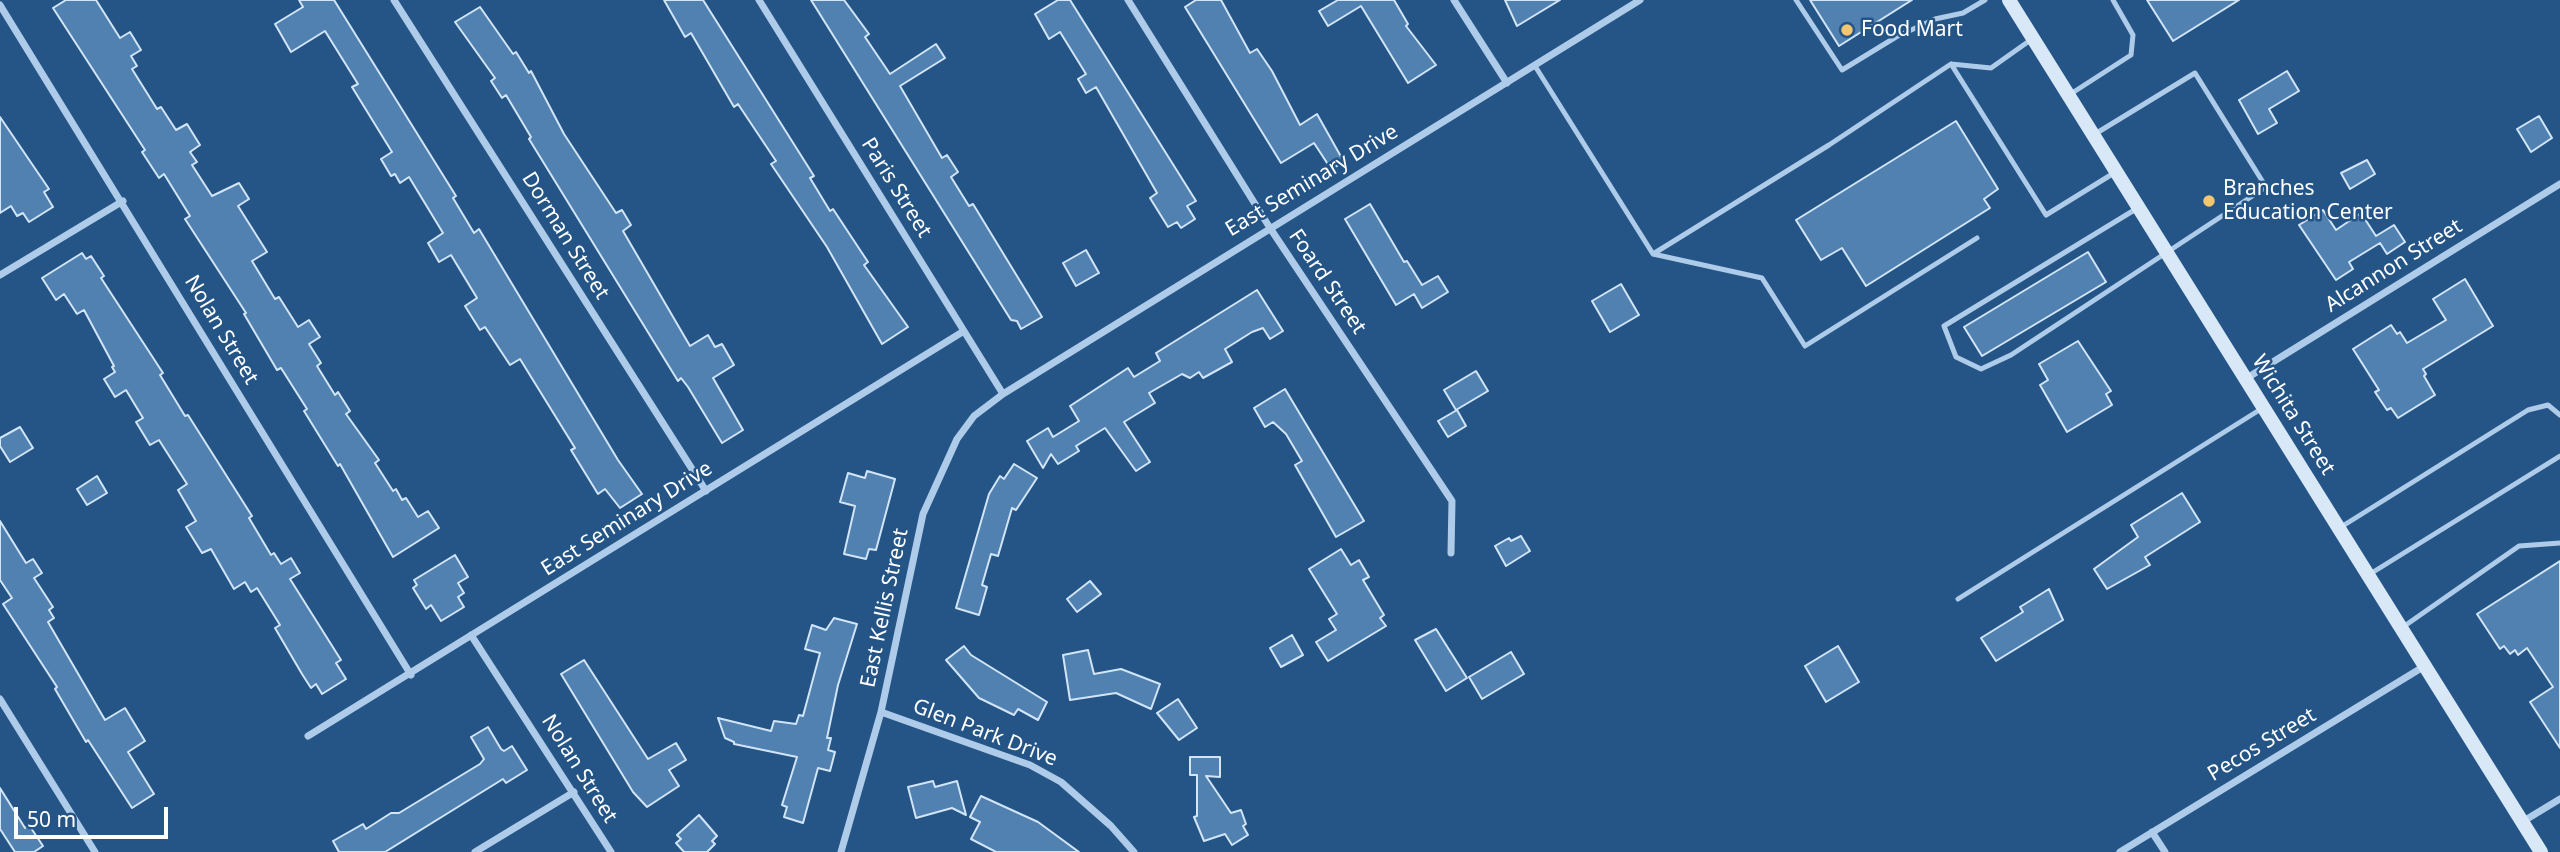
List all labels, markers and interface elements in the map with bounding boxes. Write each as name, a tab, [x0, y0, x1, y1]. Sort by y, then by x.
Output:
place label: Food Mart	[1861, 17, 1963, 43]
marker: Food Mart	[1839, 22, 1855, 38]
street label: East Seminary Drive	[1221, 120, 1403, 242]
street label: Paris Street	[855, 134, 937, 242]
street label: Dorman Street	[516, 168, 614, 304]
place label: Branches Education Center	[2223, 176, 2393, 226]
marker: Branches Education Center	[2201, 193, 2217, 209]
street label: Alcannon Street	[2321, 214, 2467, 318]
street label: Foard Street	[1283, 225, 1371, 339]
street label: Nolan Street	[179, 271, 263, 389]
street label: Wichita Street	[2246, 350, 2340, 480]
street label: East Seminary Drive	[537, 456, 717, 582]
street label: East Kellis Street	[856, 526, 914, 690]
street label: Glen Park Drive	[909, 694, 1061, 772]
street label: Pecos Street	[2203, 703, 2321, 787]
street label: Nolan Street	[536, 710, 622, 828]
scale bar	[18, 792, 172, 836]
text: 50 m	[27, 805, 76, 833]

